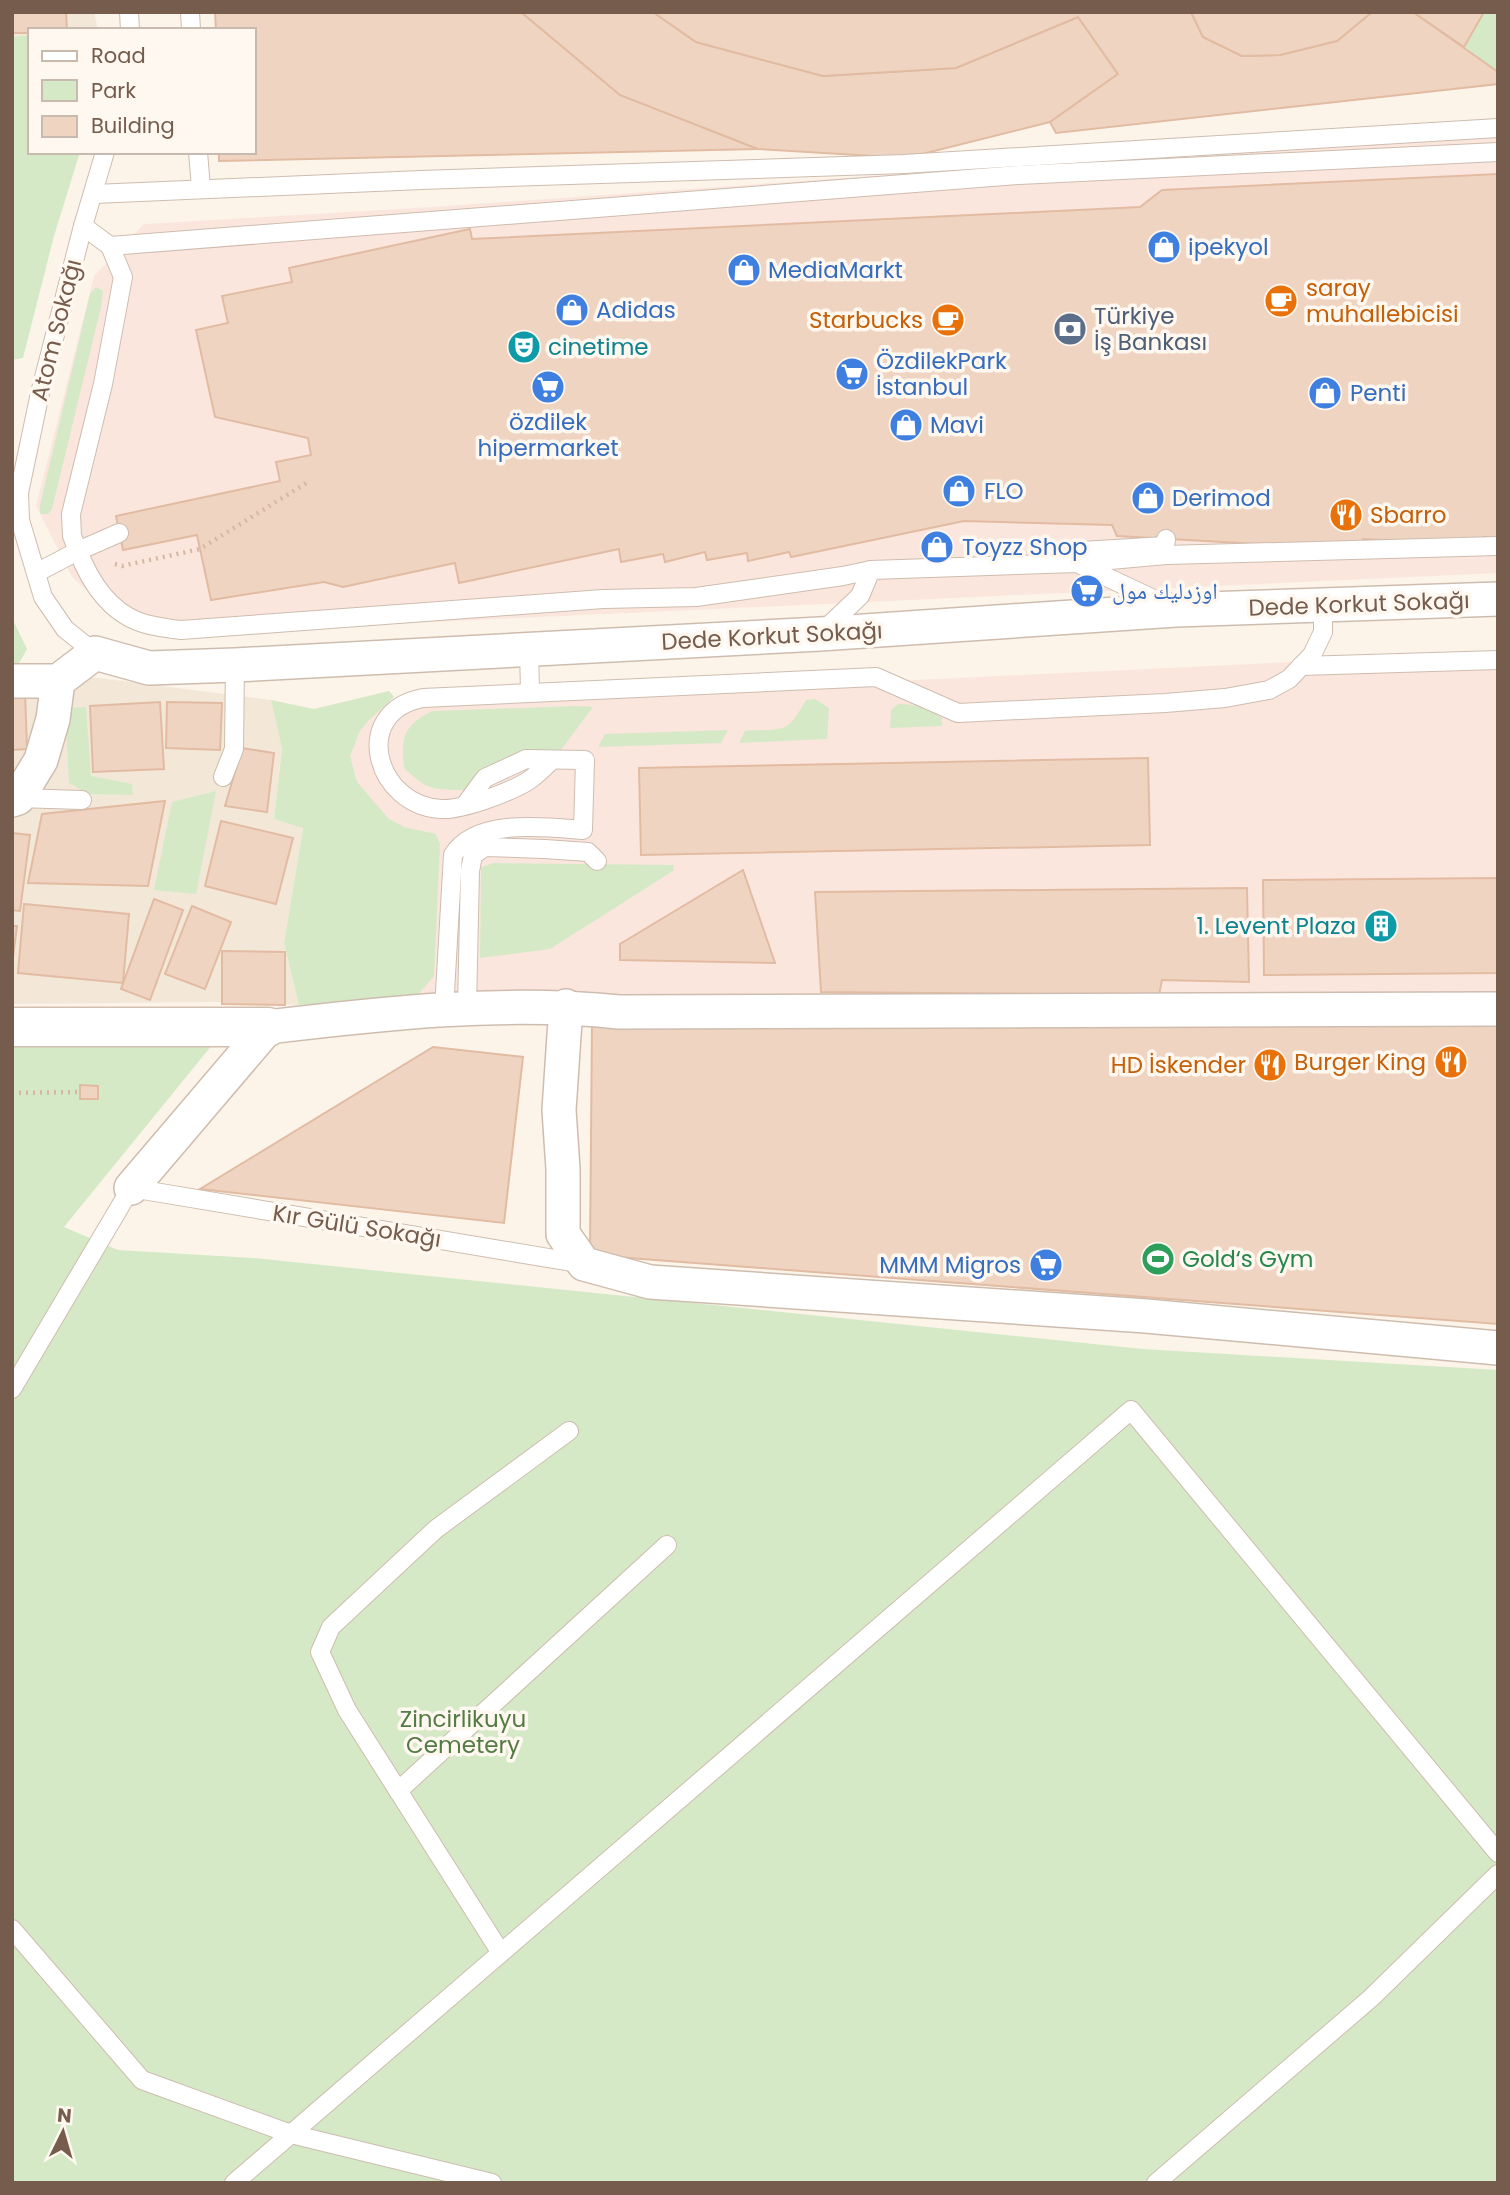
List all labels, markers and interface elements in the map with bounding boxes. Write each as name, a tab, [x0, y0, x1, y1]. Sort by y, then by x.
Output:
legend	[28, 28, 256, 154]
text: Road	[91, 41, 146, 70]
text: Park	[91, 76, 136, 105]
text: Building	[91, 111, 175, 140]
shop icon: ipekyol	[1145, 228, 1183, 266]
place label: ipekyol	[1188, 231, 1269, 263]
shop icon: MediaMarkt	[725, 251, 763, 289]
place label: MediaMarkt	[768, 254, 903, 286]
street label: Atom Sokağı	[23, 256, 89, 404]
place label: saray muhallebicisi	[1306, 272, 1459, 330]
cafe icon: saray muhallebicisi	[1262, 282, 1300, 320]
shop icon: Adidas	[553, 291, 591, 329]
place label: Adidas	[596, 294, 676, 326]
place label: Türkiye İş Bankası	[1094, 300, 1207, 358]
cafe icon: Starbucks	[929, 301, 967, 339]
place label: Starbucks	[809, 304, 923, 336]
bank icon: Türkiye İş Bankası	[1051, 310, 1089, 348]
theatre icon: cinetime	[505, 328, 543, 366]
place label: cinetime	[548, 331, 649, 363]
place label: ÖzdilekPark İstanbul	[876, 345, 1007, 403]
supermarket icon: ÖzdilekPark İstanbul	[833, 355, 871, 393]
supermarket icon: özdilek hipermarket	[529, 368, 567, 406]
shop icon: Penti	[1306, 374, 1344, 412]
place label: Penti	[1350, 377, 1406, 409]
place label: özdilek hipermarket	[477, 406, 619, 464]
shop icon: Mavi	[887, 406, 925, 444]
place label: Mavi	[930, 409, 984, 441]
shop icon: FLO	[940, 472, 978, 510]
place label: FLO	[984, 475, 1024, 507]
shop icon: Derimod	[1129, 479, 1167, 517]
place label: Derimod	[1172, 482, 1271, 514]
restaurant icon: Sbarro	[1327, 496, 1365, 534]
place label: Sbarro	[1370, 499, 1446, 531]
shop icon: Toyzz Shop	[918, 528, 956, 566]
place label: Toyzz Shop	[962, 531, 1088, 563]
supermarket icon: اوزدليك مول	[1068, 572, 1106, 610]
place label: اوزدليك مول	[1112, 575, 1218, 607]
street label: Dede Korkut Sokağı	[1248, 584, 1470, 624]
street label: Dede Korkut Sokağı	[661, 614, 883, 658]
building icon: 1. Levent Plaza	[1362, 907, 1400, 945]
place label: 1. Levent Plaza	[1197, 910, 1356, 942]
restaurant icon: Burger King	[1432, 1043, 1470, 1081]
restaurant icon: HD İskender	[1251, 1046, 1289, 1084]
place label: Burger King	[1294, 1046, 1426, 1078]
place label: HD İskender	[1111, 1049, 1246, 1081]
street label: Kır Gülü Sokağı	[270, 1197, 444, 1255]
sports icon: Gold‘s Gym	[1139, 1240, 1177, 1278]
place label: Gold‘s Gym	[1182, 1243, 1314, 1275]
supermarket icon: MMM Migros	[1027, 1246, 1065, 1284]
place label: MMM Migros	[879, 1249, 1021, 1281]
park label: Zincirlikuyu Cemetery	[400, 1703, 526, 1761]
north arrow	[28, 2097, 98, 2167]
text: N	[56, 2101, 73, 2130]

